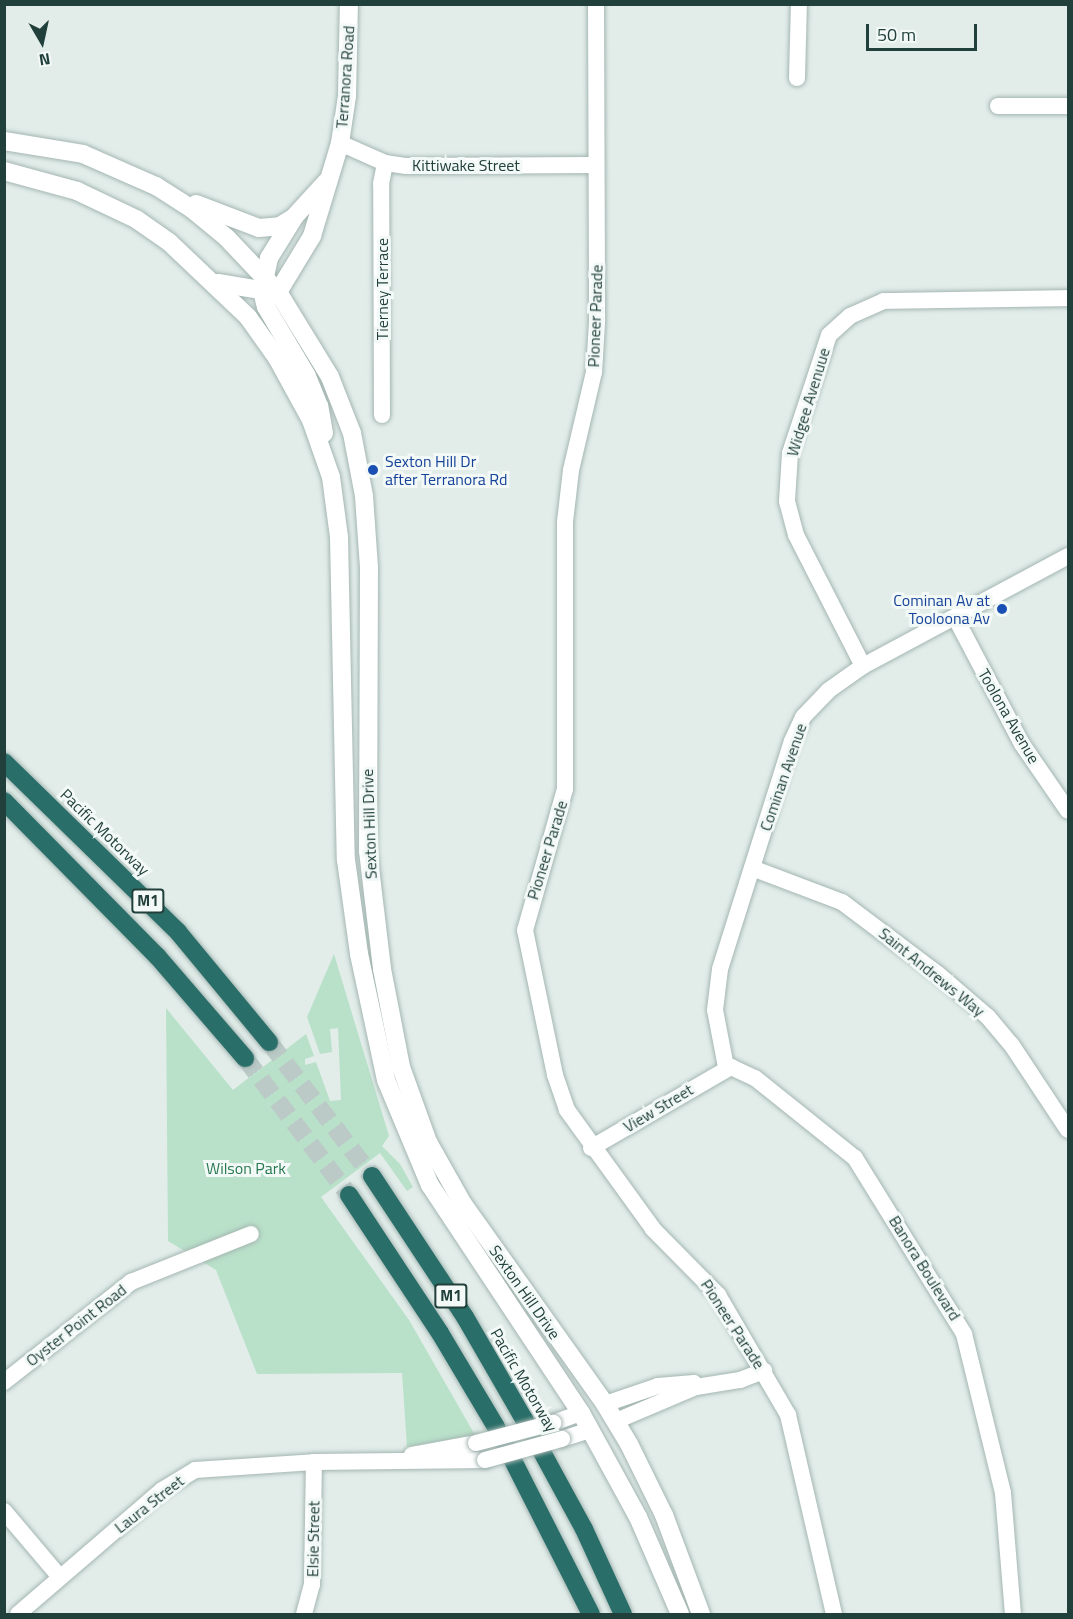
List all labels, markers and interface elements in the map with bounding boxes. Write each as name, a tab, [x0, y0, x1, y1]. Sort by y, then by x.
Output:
north arrow	[12, 12, 72, 72]
scale bar	[869, 12, 980, 50]
text: 50 m	[877, 21, 916, 48]
street label: Terranora Road	[332, 25, 358, 129]
text: N	[37, 47, 52, 72]
street label: Kittiwake Street	[412, 155, 520, 175]
street label: Tierney Terrace	[372, 238, 392, 340]
street label: Pioneer Parade	[584, 264, 606, 368]
street label: Widgee Avenuue	[782, 345, 834, 459]
place label: Sexton Hill Dr after Terranora Rd	[385, 451, 507, 489]
marker: Sexton Hill Dr after Terranora Rd	[366, 463, 380, 477]
place label: Cominan Av at Tooloona Av	[893, 590, 990, 628]
marker: Cominan Av at Tooloona Av	[995, 602, 1009, 616]
street label: Toolona Avenue	[974, 665, 1044, 767]
street label: Cominan Avenue	[756, 721, 810, 833]
street label: Sexton Hill Drive	[357, 769, 381, 879]
street label: Pacific Motorway	[56, 785, 154, 879]
street label: Pioneer Parade	[523, 798, 571, 902]
road number: M1	[130, 889, 166, 913]
street label: Saint Andrews Way	[875, 923, 989, 1021]
street label: View Street	[620, 1080, 696, 1136]
park label: Wilson Park	[206, 1158, 286, 1178]
street label: Banora Boulevard	[885, 1212, 965, 1324]
street label: Sexton Hill Drive	[486, 1241, 564, 1343]
street label: Pioneer Parade	[697, 1276, 769, 1372]
street label: Oyster Point Road	[22, 1280, 130, 1370]
road number: M1	[433, 1284, 469, 1308]
street label: Pacific Motorway	[487, 1325, 561, 1435]
street label: Laura Street	[111, 1471, 187, 1537]
street label: Elsie Street	[303, 1501, 323, 1577]

